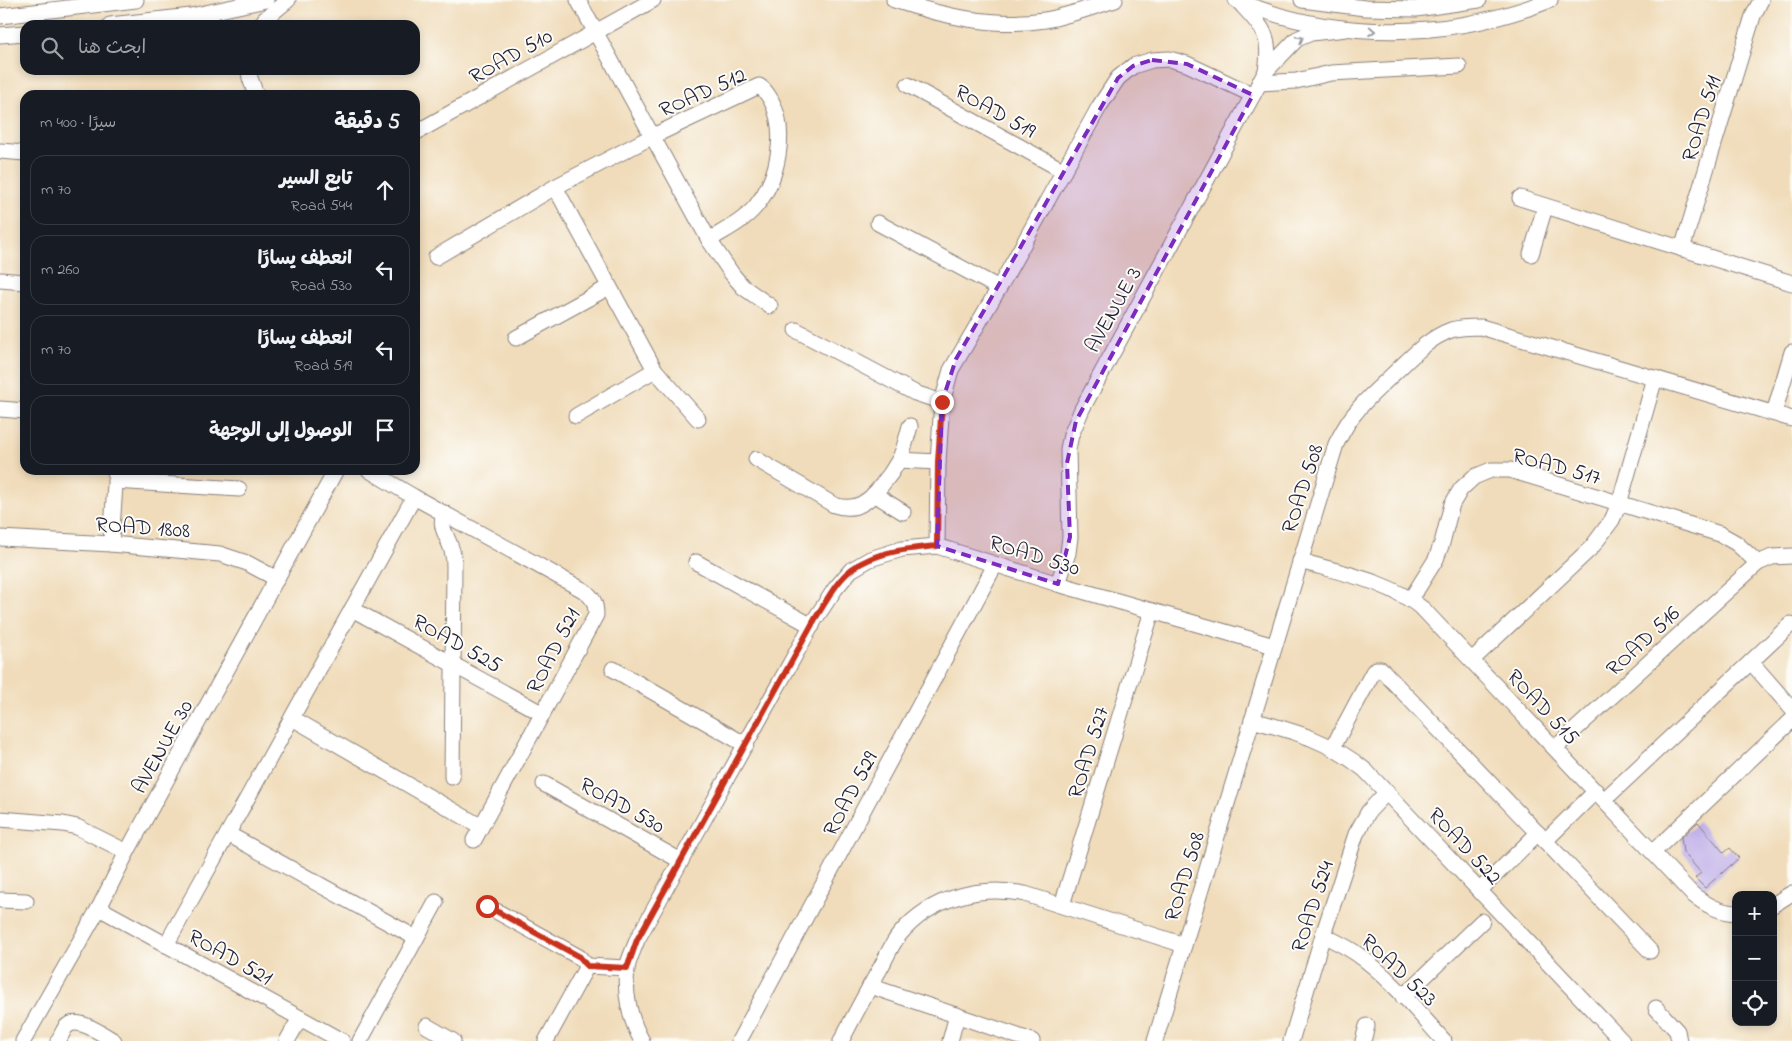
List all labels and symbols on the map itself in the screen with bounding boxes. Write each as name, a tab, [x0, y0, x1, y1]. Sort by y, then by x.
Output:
street label: ROAD 510	[464, 22, 559, 94]
one-way arrow	[1368, 25, 1376, 36]
one-way arrow	[1295, 35, 1304, 45]
street label: ROAD 512	[654, 60, 752, 127]
street label: ROAD 511	[1675, 72, 1731, 166]
street label: ROAD 519	[948, 77, 1041, 148]
street label: AVENUE 3	[1078, 262, 1151, 359]
route end	[931, 391, 954, 414]
street label: ROAD 508	[1274, 440, 1333, 538]
street label: ROAD 517	[1508, 441, 1604, 495]
street label: ROAD 1808	[94, 510, 191, 548]
street label: ROAD 530	[985, 528, 1083, 586]
street label: ROAD 516	[1600, 599, 1689, 685]
street label: ROAD 521	[519, 603, 590, 700]
street label: ROAD 525	[406, 607, 507, 682]
street label: ROAD 515	[1498, 663, 1586, 753]
street label: AVENUE 30	[125, 694, 203, 800]
street label: ROAD 527	[1061, 703, 1119, 803]
street label: ROAD 529	[816, 746, 888, 843]
street label: ROAD 530	[573, 770, 670, 843]
street label: ROAD 522	[1419, 801, 1508, 893]
street label: ROAD 508	[1157, 828, 1215, 926]
street label: ROAD 524	[1284, 857, 1344, 957]
route start	[476, 895, 499, 918]
street label: ROAD 521	[181, 922, 278, 995]
street label: ROAD 523	[1352, 927, 1443, 1015]

